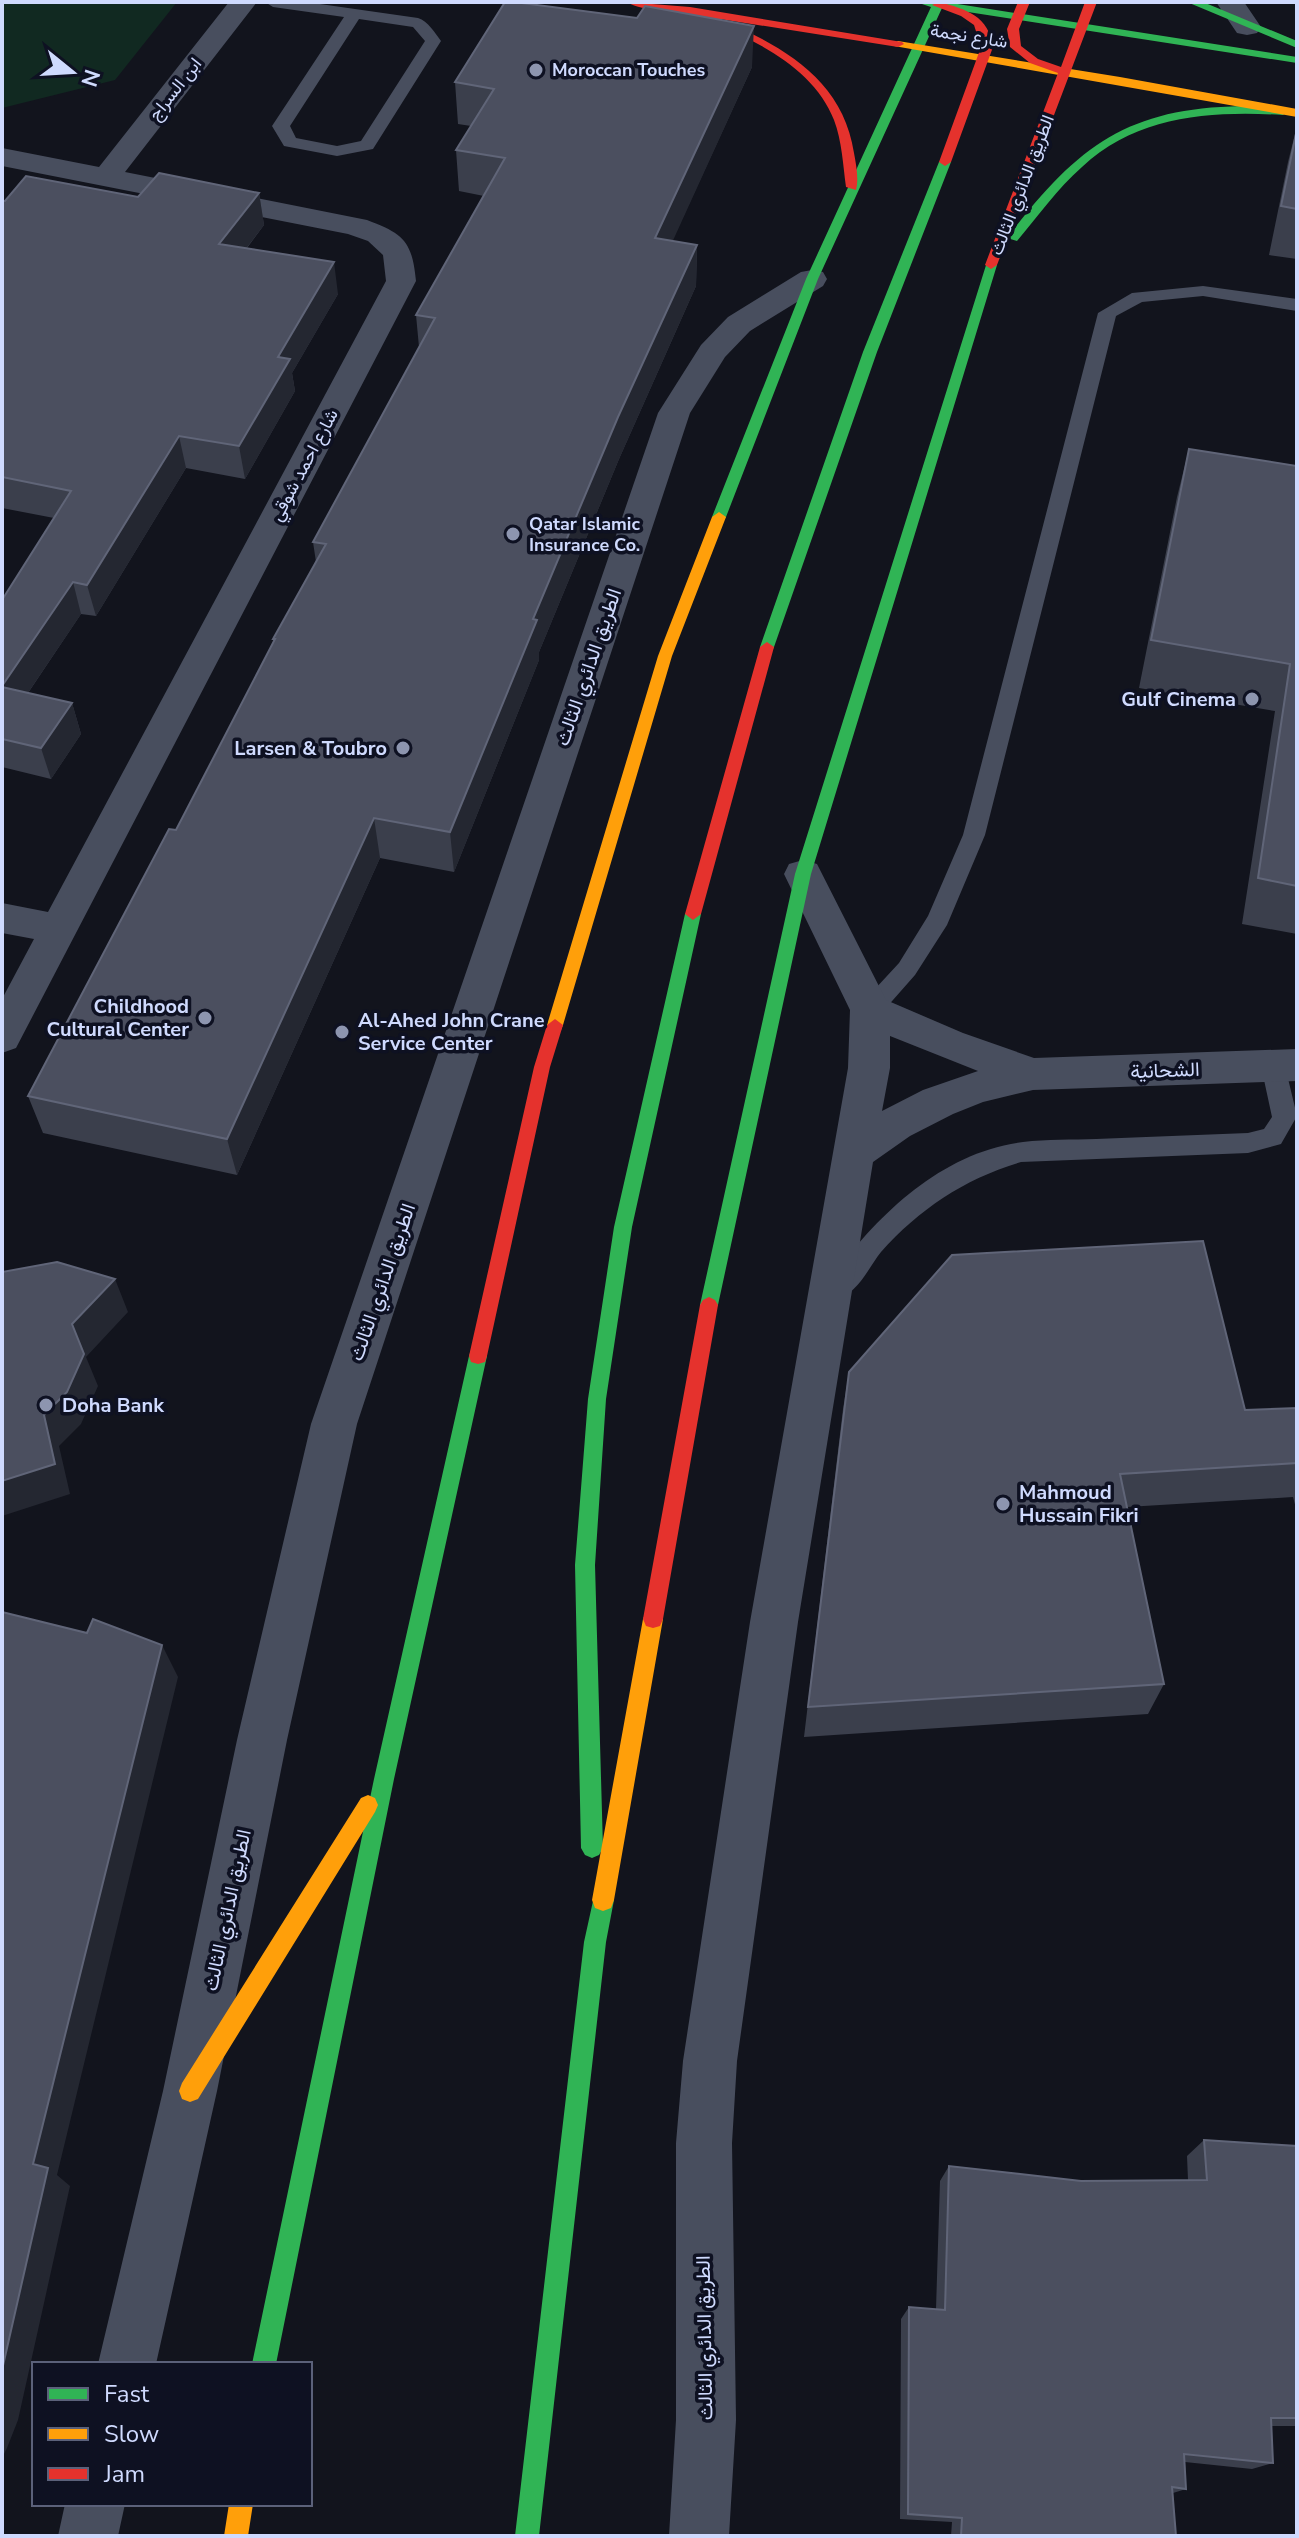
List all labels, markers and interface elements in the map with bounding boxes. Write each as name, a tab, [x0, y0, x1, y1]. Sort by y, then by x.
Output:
street label: شارع نجمة	[929, 18, 1009, 54]
north arrow	[32, 32, 112, 112]
street label: ابن السراج	[143, 53, 207, 125]
place label: Moroccan Touches	[552, 58, 706, 82]
marker: Moroccan Touches	[527, 61, 545, 79]
text: N	[73, 65, 107, 90]
street label: الطريق الدائري الثالث	[984, 111, 1063, 260]
street label: شارع احمد شوقي	[264, 405, 346, 527]
place label: Qatar Islamic Insurance Co.	[529, 512, 640, 557]
marker: Qatar Islamic Insurance Co.	[504, 525, 522, 543]
street label: الطريق الدائري الثالث	[549, 585, 631, 750]
place label: Gulf Cinema	[1121, 686, 1236, 713]
marker: Gulf Cinema	[1243, 690, 1261, 708]
place label: Larsen & Toubro	[234, 735, 387, 762]
marker: Larsen & Toubro	[394, 739, 412, 757]
place label: Childhood Cultural Center	[47, 993, 189, 1043]
place label: Al-Ahed John Crane Service Center	[358, 1007, 545, 1057]
marker: Childhood Cultural Center	[196, 1009, 214, 1027]
marker: Al-Ahed John Crane Service Center	[333, 1023, 351, 1041]
street label: الشحانية	[1130, 1056, 1200, 1085]
street label: الطريق الدائري الثالث	[343, 1200, 425, 1365]
place label: Doha Bank	[62, 1392, 165, 1419]
marker: Doha Bank	[37, 1396, 55, 1414]
place label: Mahmoud Hussain Fikri	[1019, 1479, 1139, 1529]
marker: Mahmoud Hussain Fikri	[994, 1495, 1012, 1513]
street label: الطريق الدائري الثالث	[197, 1827, 261, 1994]
street label: الطريق الدائري الثالث	[690, 2255, 722, 2421]
legend	[32, 2362, 312, 2506]
text: Fast	[104, 2378, 150, 2410]
text: Slow	[104, 2418, 159, 2450]
text: Jam	[103, 2458, 145, 2490]

